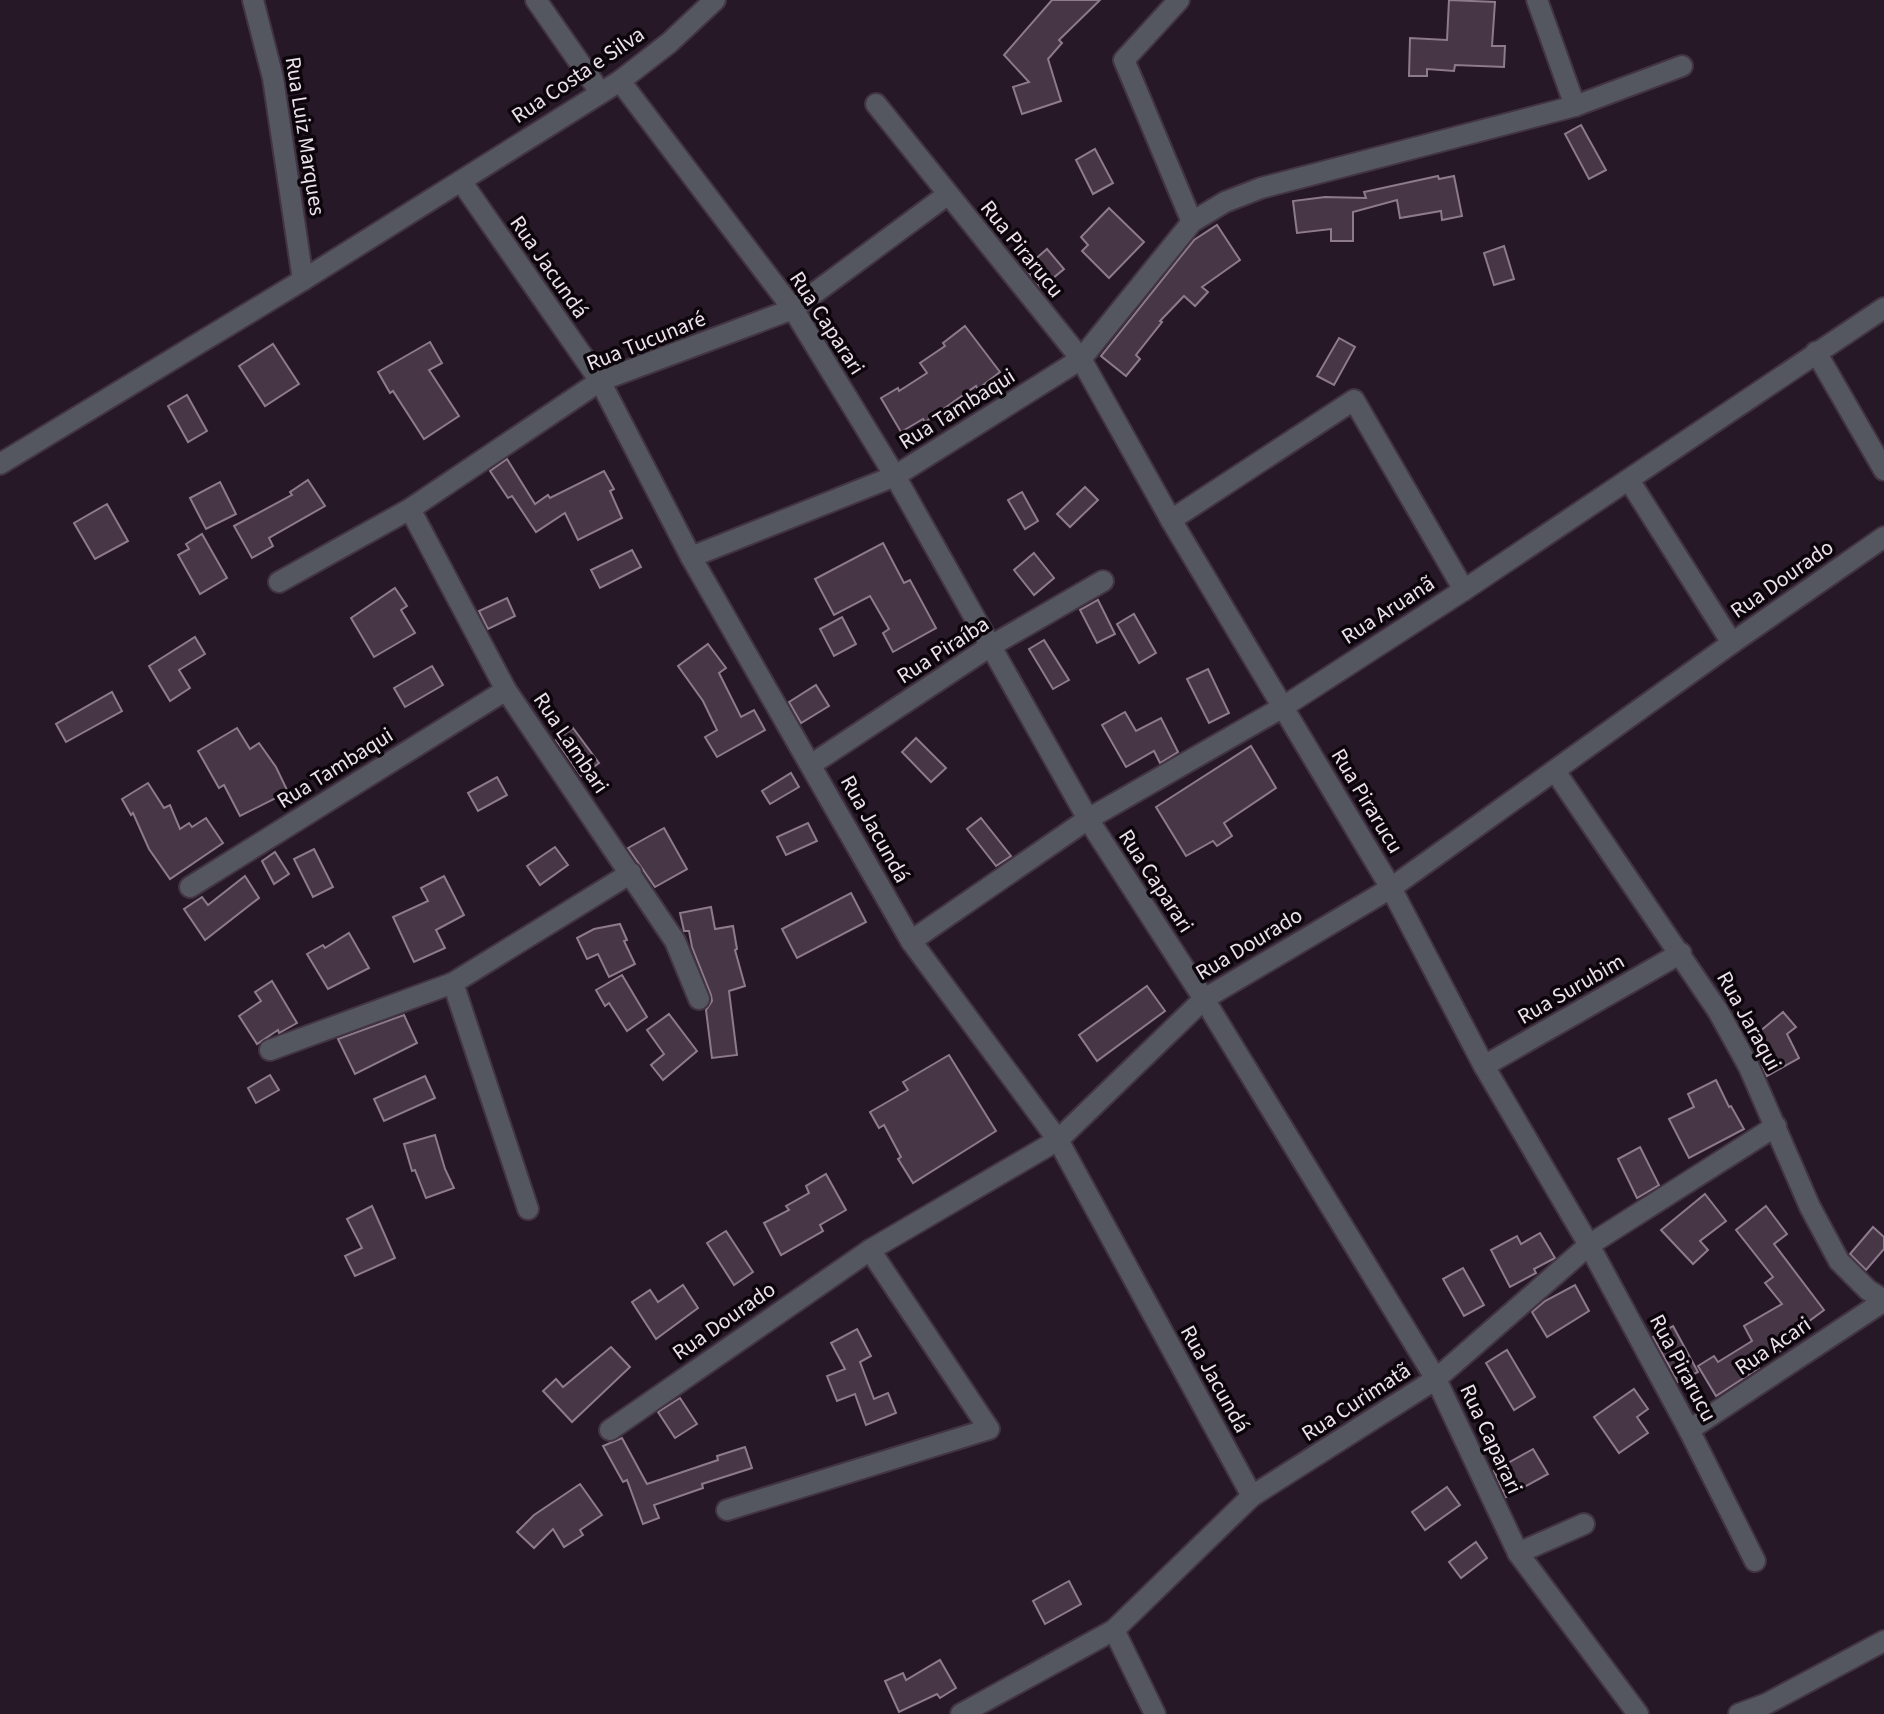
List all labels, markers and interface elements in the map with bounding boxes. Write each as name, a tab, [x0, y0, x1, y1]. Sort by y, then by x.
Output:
street label: Rua Costa e Silva	[505, 18, 651, 132]
street label: Rua Luiz Marques	[277, 54, 333, 218]
street label: Rua Pirarucu	[973, 193, 1071, 305]
street label: Rua Jacundá	[502, 209, 596, 325]
street label: Rua Caparari	[781, 265, 873, 381]
street label: Rua Tucunaré	[582, 303, 711, 379]
street label: Rua Tambaqui	[893, 360, 1021, 458]
street label: Rua Dourado	[1724, 532, 1840, 626]
street label: Rua Aruanã	[1335, 568, 1441, 652]
street label: Rua Piraíba	[891, 608, 995, 692]
street label: Rua Lambari	[525, 686, 617, 800]
street label: Rua Tambaqui	[271, 719, 399, 817]
street label: Rua Pirarucu	[1323, 742, 1411, 860]
street label: Rua Jacundá	[832, 769, 918, 889]
street label: Rua Caparari	[1110, 823, 1202, 939]
street label: Rua Dourado	[1189, 899, 1309, 989]
street label: Rua Surubim	[1511, 945, 1631, 1033]
street label: Rua Jaraqui	[1708, 965, 1790, 1077]
street label: Rua Dourado	[666, 1274, 782, 1368]
street label: Rua Pirarucu	[1641, 1309, 1725, 1427]
street label: Rua Acari	[1728, 1309, 1818, 1383]
street label: Rua Jacundá	[1172, 1319, 1258, 1439]
street label: Rua Curimatã	[1295, 1355, 1417, 1449]
street label: Rua Caparari	[1452, 1379, 1530, 1499]

